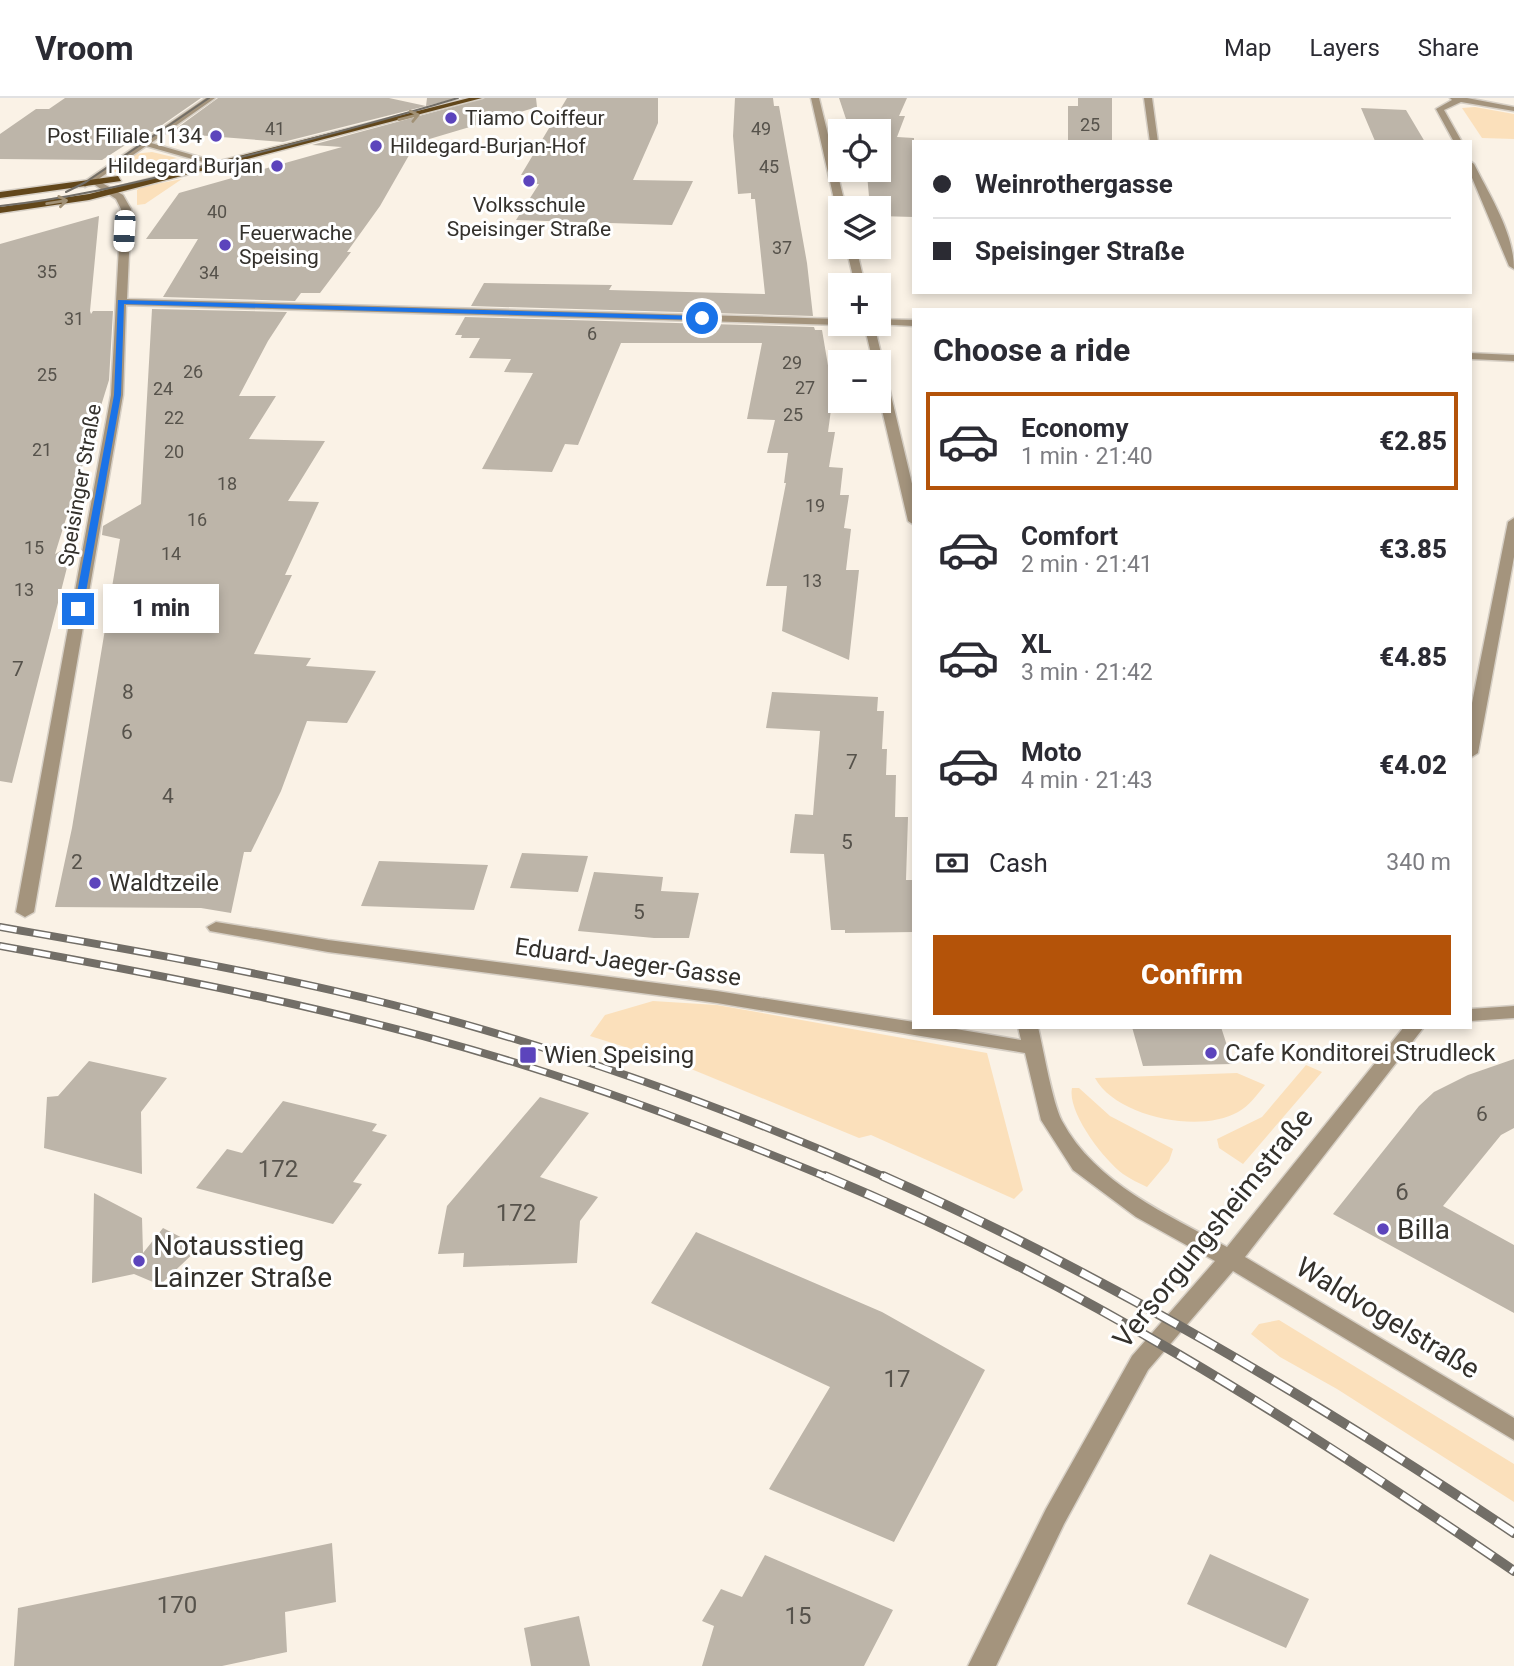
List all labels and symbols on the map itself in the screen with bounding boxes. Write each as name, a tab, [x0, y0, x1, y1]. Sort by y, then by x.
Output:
place label: Tiamo Coiffeur	[465, 106, 605, 130]
one-way arrow	[397, 110, 419, 123]
marker: Tiamo Coiffeur	[443, 110, 459, 126]
house number: 25	[1080, 114, 1100, 135]
house number: 41	[265, 118, 285, 139]
house number: 49	[751, 118, 771, 139]
place label: Post Filiale 1134	[47, 124, 202, 148]
marker: Post Filiale 1134	[208, 128, 224, 144]
place label: Hildegard-Burjan-Hof	[390, 134, 587, 158]
marker: Hildegard-Burjan-Hof	[368, 138, 384, 154]
place label: Hildegard Burjan	[108, 154, 263, 178]
house number: 45	[759, 156, 779, 177]
marker: Hildegard Burjan	[269, 158, 285, 174]
marker: Volksschule Speisinger Straße	[521, 173, 537, 189]
place label: Volksschule Speisinger Straße	[447, 193, 611, 241]
one-way arrow	[45, 195, 68, 208]
house number: 40	[207, 201, 227, 222]
car	[113, 209, 136, 253]
place label: Feuerwache Speising	[239, 221, 352, 269]
marker: Feuerwache Speising	[217, 237, 233, 253]
house number: 37	[772, 237, 792, 258]
house number: 35	[37, 261, 57, 282]
house number: 34	[199, 262, 219, 283]
route start	[686, 302, 718, 334]
house number: 31	[64, 308, 84, 329]
house number: 6	[587, 323, 597, 344]
house number: 29	[782, 352, 802, 373]
house number: 26	[183, 361, 203, 382]
house number: 25	[37, 364, 57, 385]
house number: 27	[795, 377, 815, 398]
house number: 24	[153, 378, 173, 399]
street label: Speisinger Straße	[54, 402, 106, 568]
house number: 25	[783, 404, 803, 425]
house number: 22	[164, 407, 184, 428]
house number: 21	[32, 439, 52, 460]
house number: 20	[164, 441, 184, 462]
house number: 18	[217, 473, 237, 494]
house number: 19	[805, 495, 825, 516]
house number: 16	[187, 509, 207, 530]
house number: 15	[24, 537, 44, 558]
house number: 14	[161, 543, 181, 564]
house number: 13	[802, 570, 822, 591]
house number: 13	[14, 579, 34, 600]
callout: 1 min	[102, 584, 218, 634]
route end	[62, 593, 94, 625]
house number: 7	[12, 657, 24, 681]
house number: 8	[122, 680, 134, 704]
house number: 6	[121, 720, 133, 744]
house number: 7	[846, 750, 858, 774]
house number: 4	[162, 784, 174, 808]
house number: 5	[841, 830, 853, 854]
house number: 2	[71, 850, 83, 874]
place label: Waldtzeile	[109, 869, 219, 897]
marker: Waldtzeile	[87, 875, 103, 891]
house number: 5	[633, 900, 645, 924]
street label: Eduard-Jaeger-Gasse	[513, 932, 743, 992]
place label: Cafe Konditorei Strudleck	[1225, 1039, 1496, 1067]
place label: Wien Speising	[544, 1041, 694, 1069]
marker: Wien Speising	[518, 1045, 538, 1065]
marker: Cafe Konditorei Strudleck	[1203, 1045, 1219, 1061]
street label: Versorgungsheimstraße	[1106, 1101, 1320, 1355]
house number: 6	[1476, 1102, 1488, 1126]
house number: 172	[258, 1155, 298, 1183]
house number: 6	[1395, 1178, 1409, 1206]
house number: 172	[496, 1199, 536, 1227]
place label: Billa	[1397, 1213, 1450, 1246]
marker: Billa	[1375, 1221, 1391, 1237]
place label: Notausstieg Lainzer Straße	[153, 1229, 332, 1294]
street label: Waldvogelstraße	[1290, 1250, 1486, 1386]
marker: Notausstieg Lainzer Straße	[131, 1253, 147, 1269]
house number: 17	[884, 1365, 910, 1393]
house number: 170	[157, 1591, 197, 1619]
house number: 15	[785, 1602, 811, 1630]

